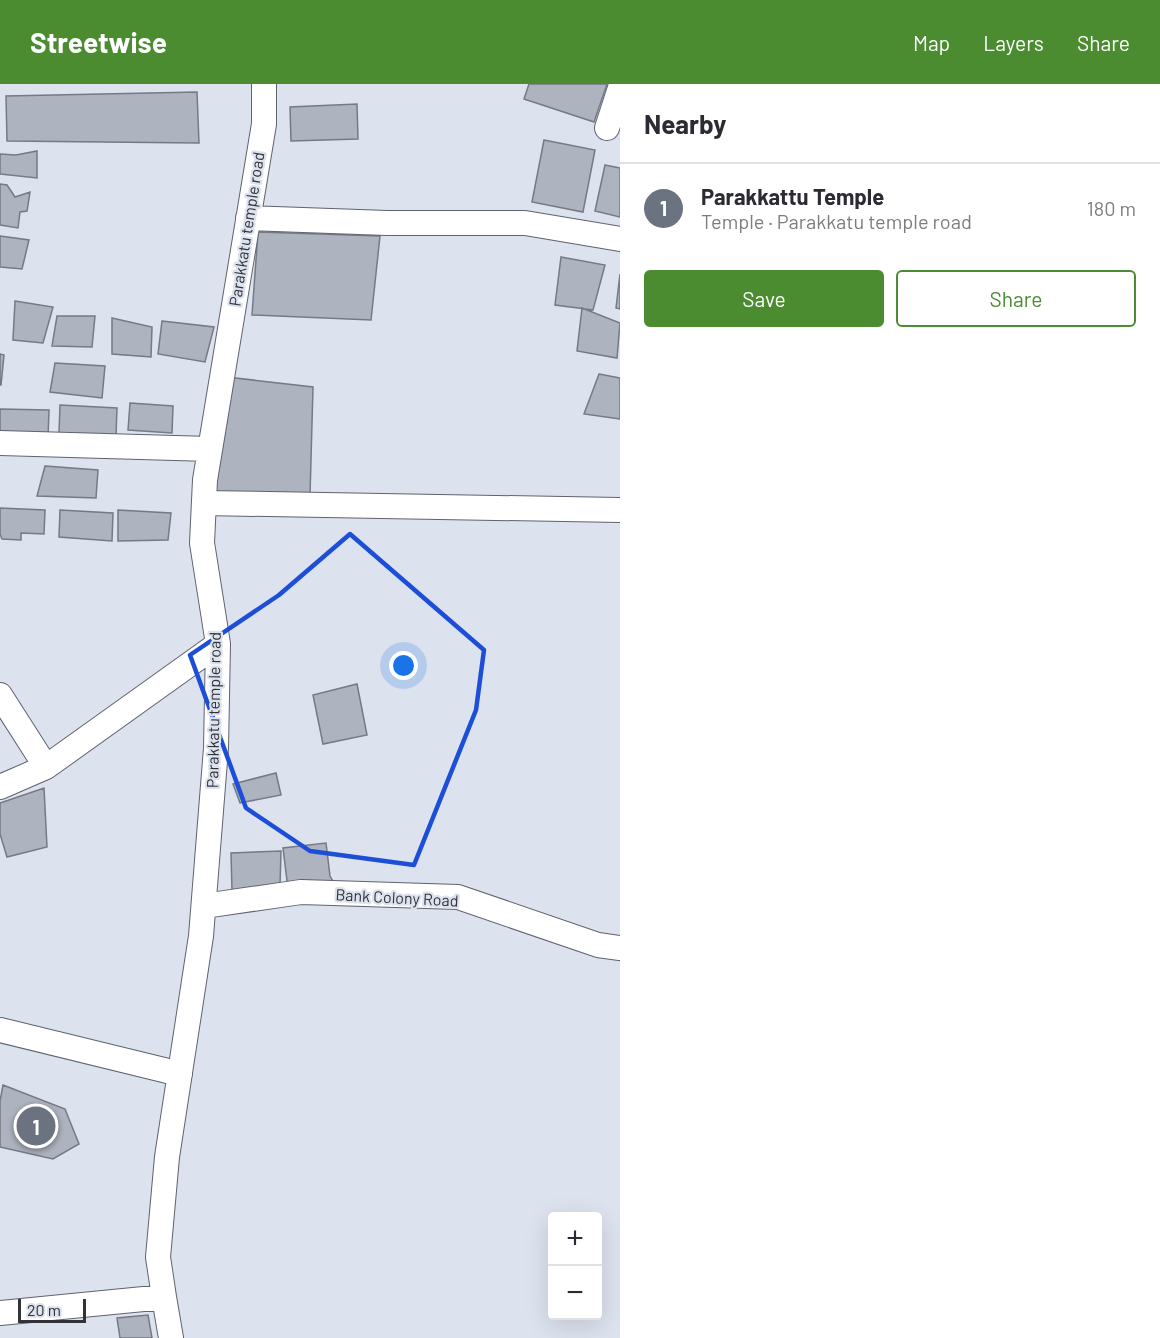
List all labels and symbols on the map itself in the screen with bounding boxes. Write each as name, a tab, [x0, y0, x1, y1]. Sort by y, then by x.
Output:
street label: Parakkatu temple road	[224, 150, 268, 308]
street label: Parakkatu temple road	[202, 632, 224, 788]
your location	[389, 651, 418, 680]
street label: Bank Colony Road	[335, 884, 459, 910]
pin: 1	[16, 1104, 56, 1148]
scale bar	[18, 1296, 86, 1324]

